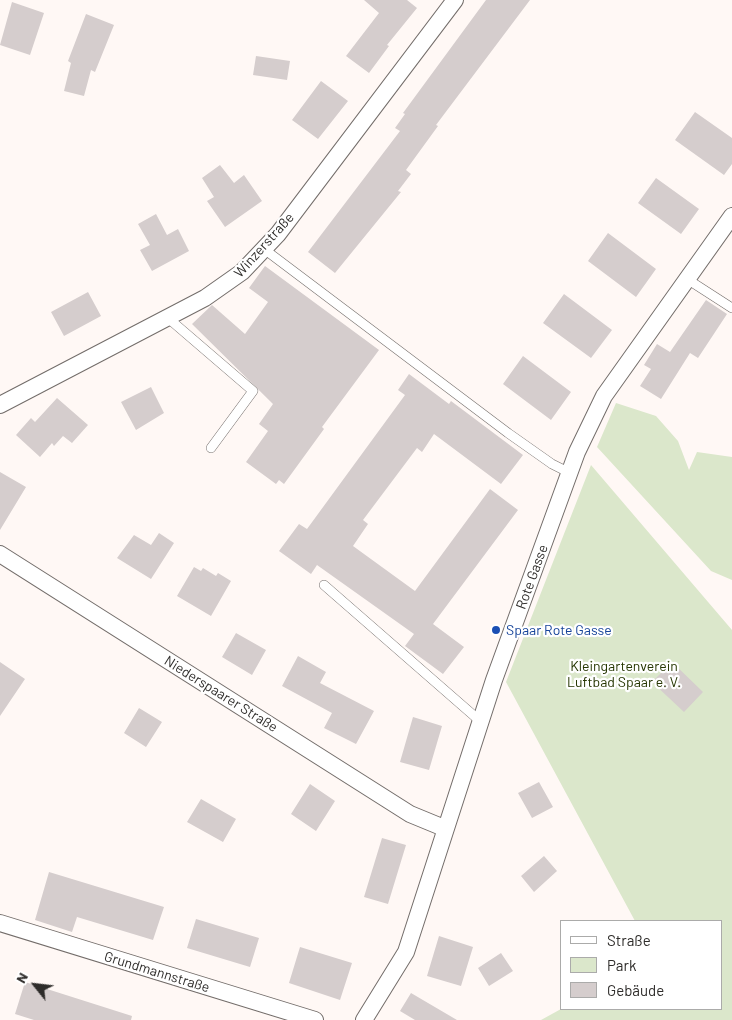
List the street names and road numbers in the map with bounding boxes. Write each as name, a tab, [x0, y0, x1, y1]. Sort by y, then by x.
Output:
street label: Winzerstraße	[231, 209, 297, 281]
street label: Rote Gasse	[513, 542, 551, 612]
street label: Niederspaarer Straße	[161, 652, 281, 736]
street label: Grundmannstraße	[102, 948, 212, 996]

